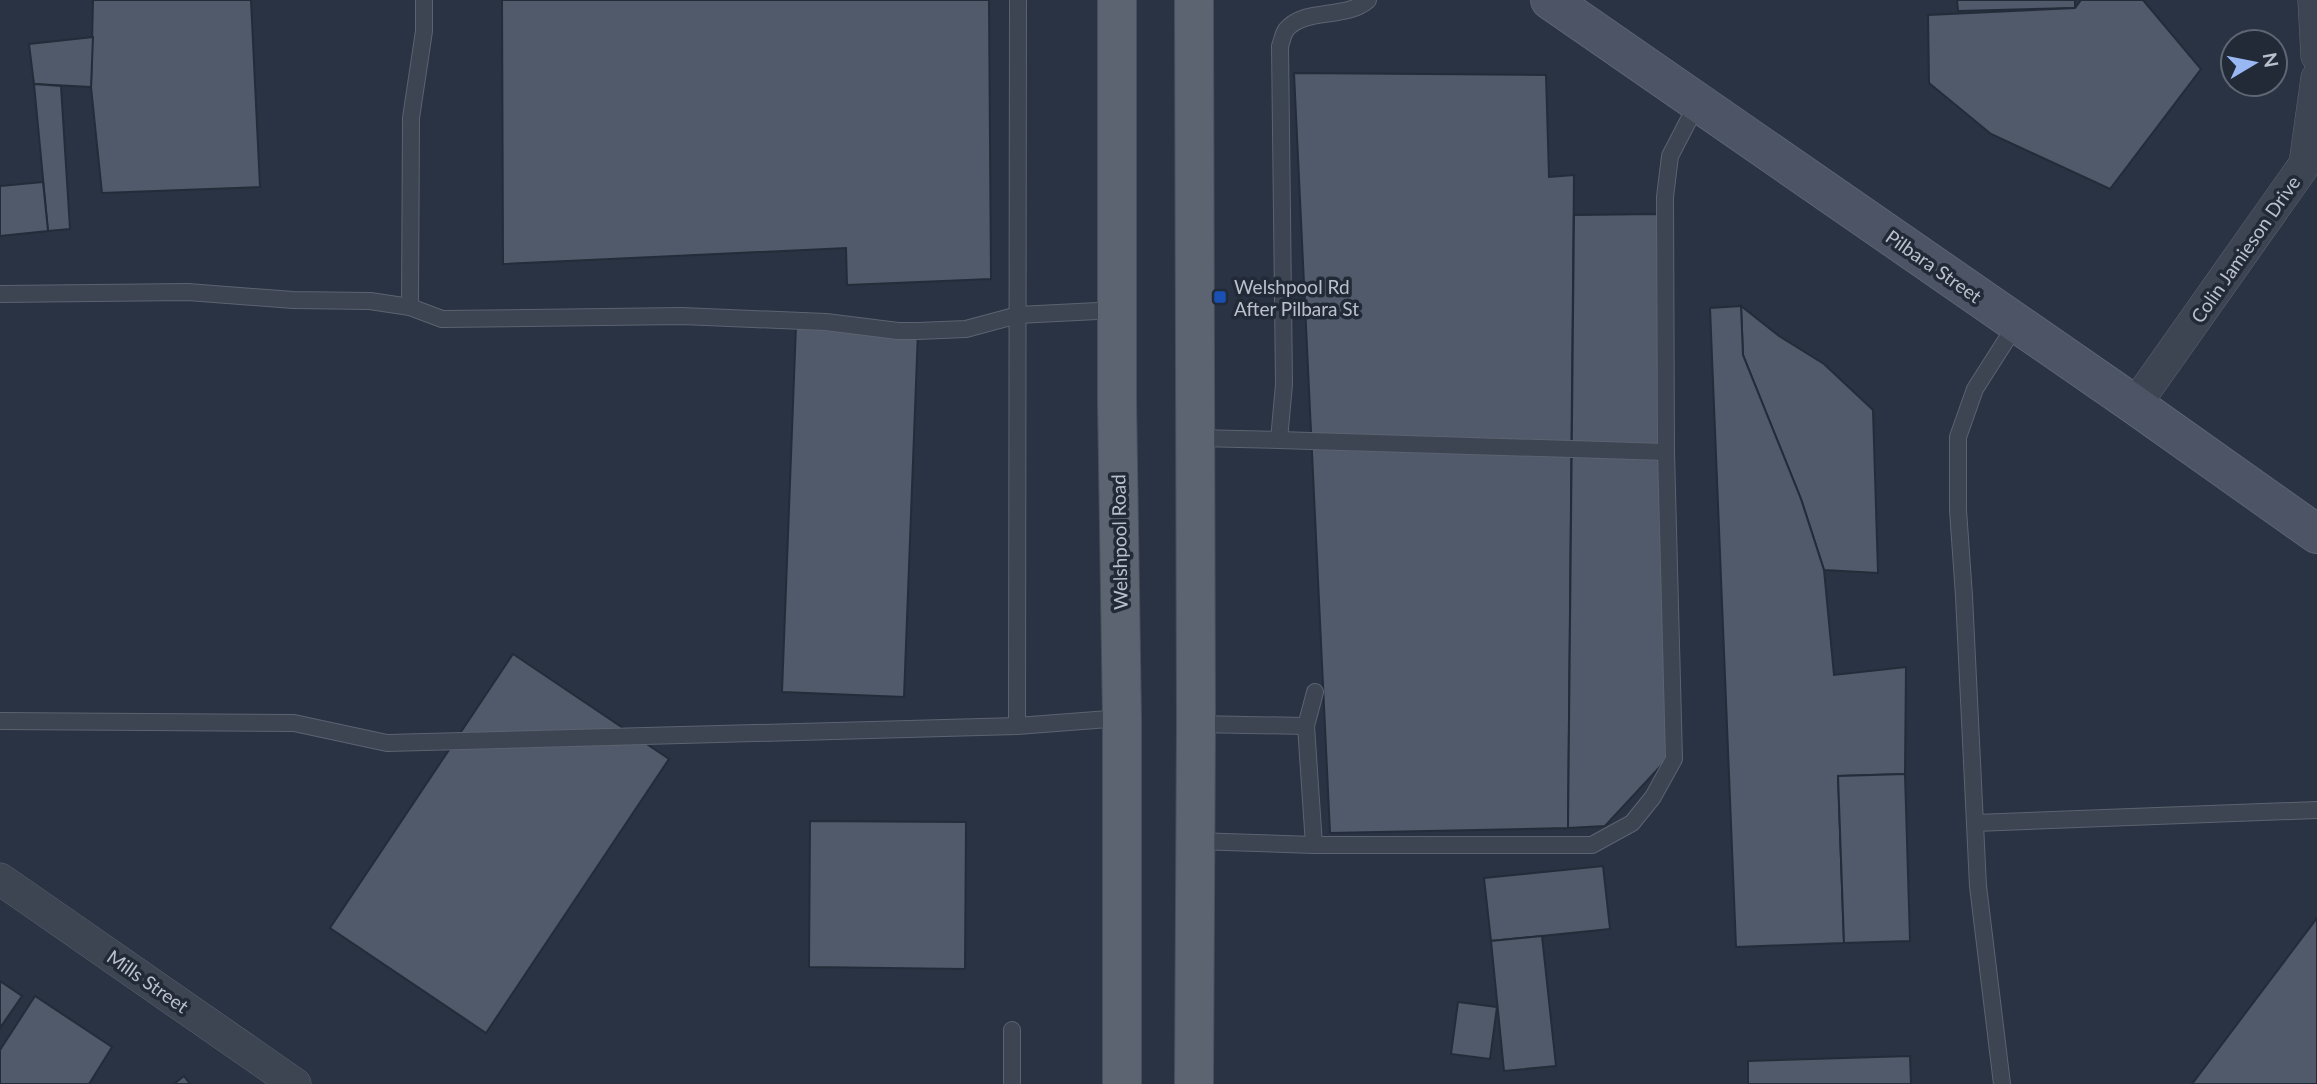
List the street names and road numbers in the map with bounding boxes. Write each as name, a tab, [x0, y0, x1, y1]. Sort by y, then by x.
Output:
street label: Colin Jamieson Drive	[2186, 171, 2304, 327]
street label: Pilbara Street	[1882, 225, 1986, 308]
street label: Welshpool Road	[1106, 474, 1132, 610]
street label: Mills Street	[103, 945, 193, 1018]

